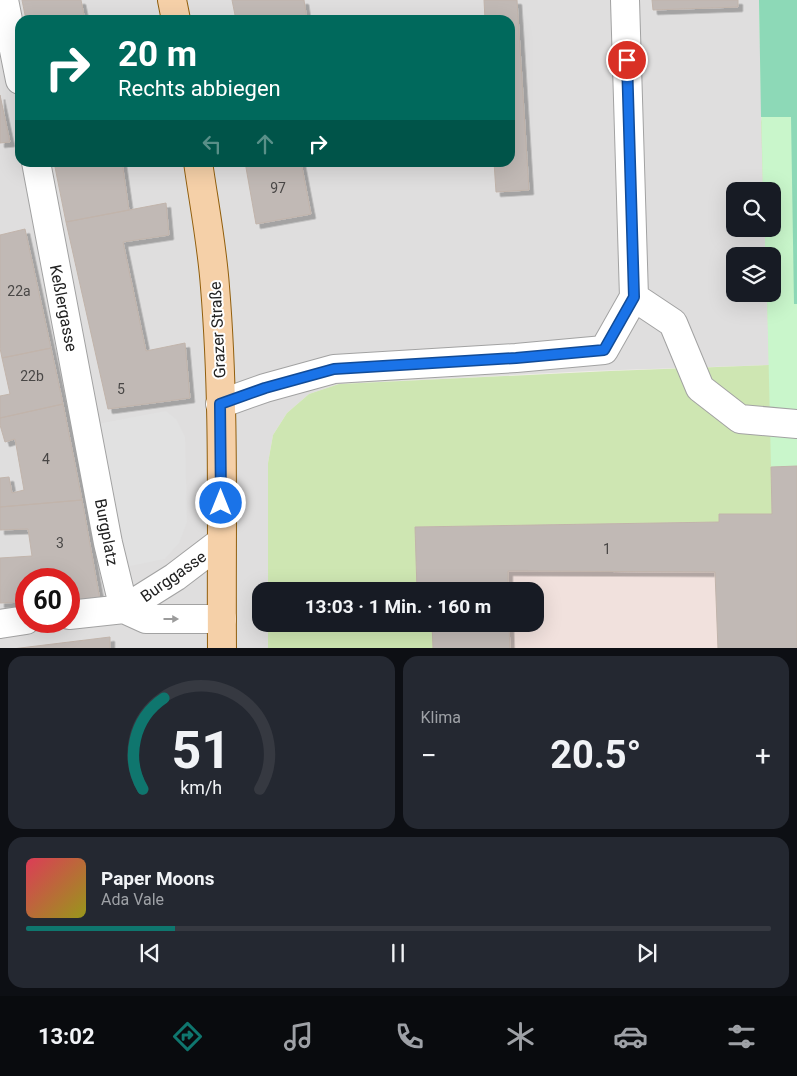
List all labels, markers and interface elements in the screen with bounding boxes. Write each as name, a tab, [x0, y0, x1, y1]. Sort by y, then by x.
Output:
text: 20 m	[118, 34, 197, 75]
icon: right	[35, 35, 100, 100]
pin	[606, 39, 648, 81]
icon: arrive	[613, 46, 641, 74]
text: Rechts abbiegen	[118, 76, 281, 101]
icon: left	[198, 130, 226, 158]
icon: ahead	[251, 130, 279, 158]
icon: right	[304, 130, 332, 158]
house number: 97	[270, 180, 286, 196]
map controls	[726, 182, 781, 302]
button: search	[726, 182, 781, 237]
button: layers	[726, 247, 781, 302]
street label: Keßlergasse	[46, 263, 81, 353]
street label: Grazer Straße	[205, 281, 230, 379]
house number: 22a	[7, 283, 31, 299]
house number: 22b	[20, 368, 44, 384]
house number: 5	[117, 381, 125, 397]
house number: 4	[42, 451, 50, 467]
position arrow	[194, 476, 246, 528]
street label: Burgplatz	[91, 497, 122, 567]
house number: 3	[56, 535, 64, 551]
house number: 1	[603, 541, 611, 557]
street label: Burggasse	[137, 547, 210, 606]
speed limit sign: 60	[15, 568, 80, 633]
text: 13:03 · 1 Min. · 160 m	[305, 595, 491, 618]
one-way arrow	[163, 615, 179, 623]
text: Klima	[421, 708, 461, 727]
text: 51	[171, 720, 231, 781]
text: 20.5°	[550, 733, 641, 777]
text: −	[421, 739, 437, 772]
text: +	[755, 739, 771, 772]
text: km/h	[180, 777, 222, 798]
text: Paper Moons	[101, 867, 214, 890]
text: Ada Vale	[101, 890, 164, 909]
icon: previous	[136, 939, 164, 967]
icon: pause	[384, 939, 412, 967]
icon: next	[633, 939, 661, 967]
icon: directions	[170, 1019, 205, 1054]
icon: music	[281, 1019, 316, 1054]
icon: phone	[392, 1019, 427, 1054]
icon: climate	[503, 1019, 538, 1054]
icon: car	[613, 1019, 648, 1054]
icon: filters	[724, 1019, 759, 1054]
text: 13:02	[38, 1024, 95, 1049]

